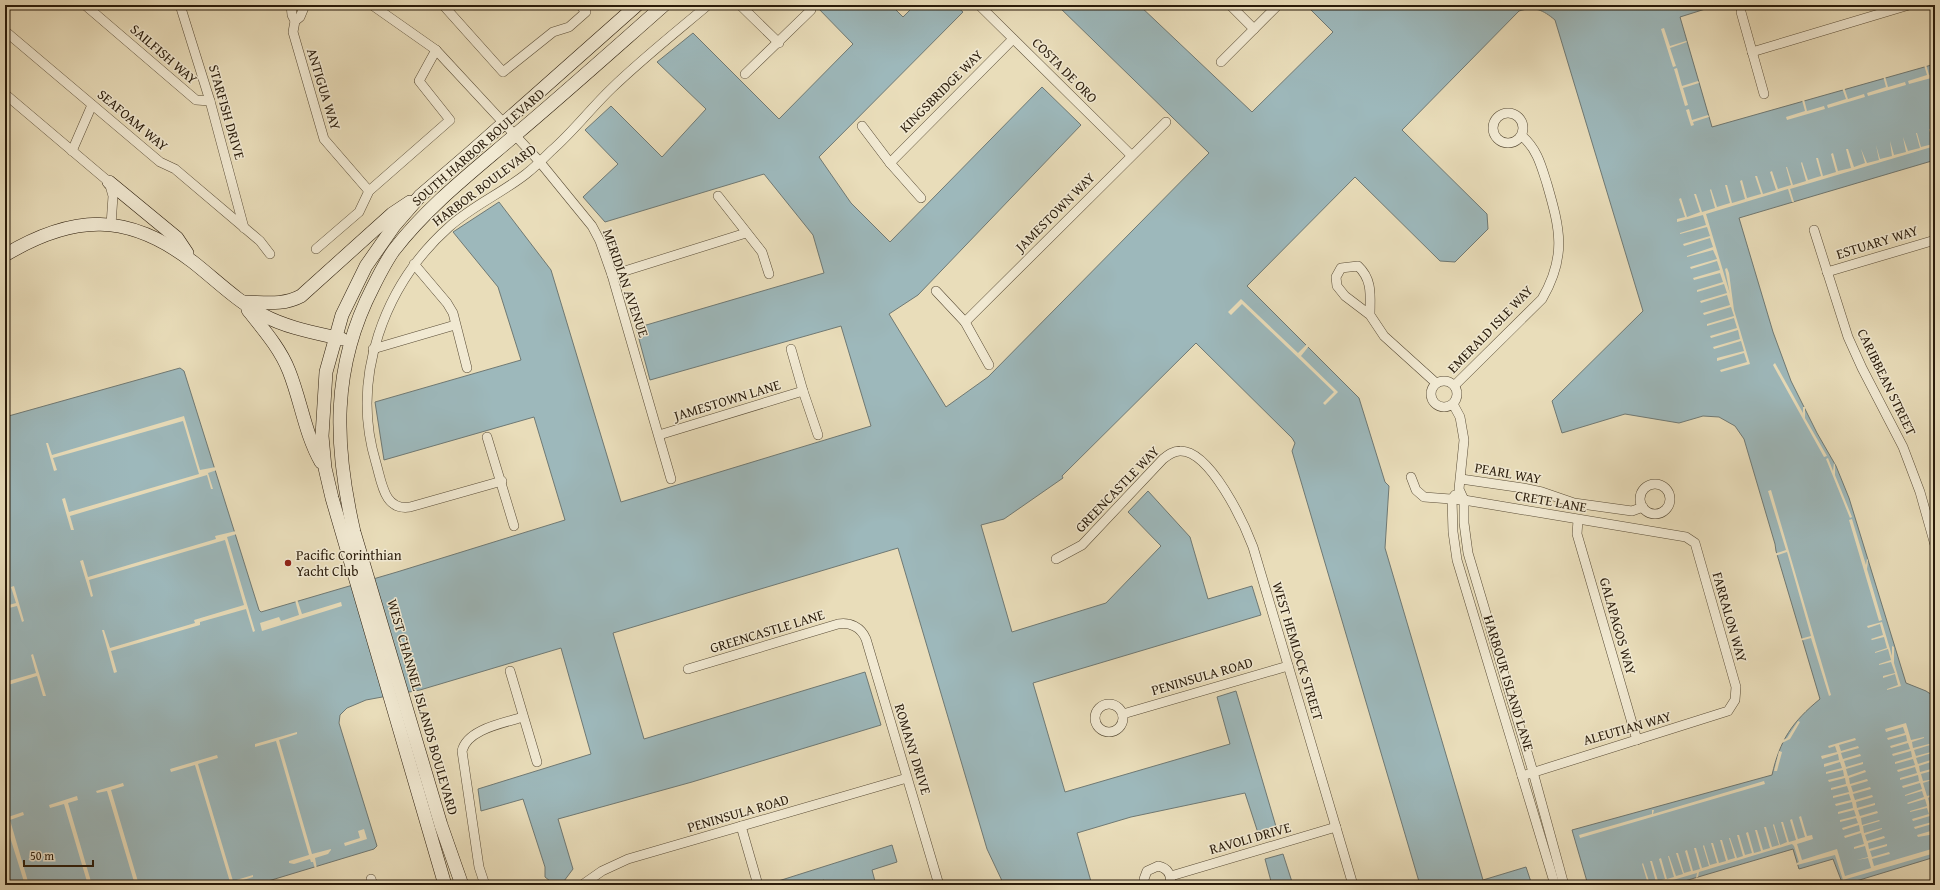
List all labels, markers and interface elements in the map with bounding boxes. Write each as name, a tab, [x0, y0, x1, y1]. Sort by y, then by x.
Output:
street label: SAILFISH WAY	[126, 19, 202, 89]
street label: COSTA DE ORO	[1028, 33, 1102, 107]
street label: KINGSBRIDGE WAY	[895, 44, 988, 137]
street label: ANTIGUA WAY	[302, 46, 346, 133]
street label: STARFISH DRIVE	[204, 62, 250, 162]
street label: SEAFOAM WAY	[93, 84, 173, 156]
street label: SOUTH HARBOR BOULEVARD	[408, 85, 548, 209]
street label: HARBOR BOULEVARD	[429, 140, 539, 230]
street label: JAMESTOWN WAY	[1009, 167, 1100, 258]
street label: ESTUARY WAY	[1834, 220, 1921, 264]
street label: MERIDIAN AVENUE	[598, 226, 654, 340]
street label: EMERALD ISLE WAY	[1443, 280, 1538, 377]
street label: CARIBBEAN STREET	[1852, 325, 1922, 439]
street label: JAMESTOWN LANE	[669, 374, 783, 426]
street label: GREENCASTLE WAY	[1070, 441, 1164, 537]
street label: PEARL WAY	[1473, 457, 1544, 489]
street label: CRETE LANE	[1514, 485, 1588, 517]
place label: Pacific Corinthian Yacht Club	[296, 545, 402, 581]
marker: Pacific Corinthian Yacht Club	[283, 558, 293, 568]
street label: FARRALON WAY	[1708, 570, 1753, 665]
street label: GALAPAGOS WAY	[1595, 575, 1642, 677]
street label: WEST HEMLOCK STREET	[1267, 579, 1329, 723]
street label: WEST CHANNEL ISLANDS BOULEVARD	[383, 597, 463, 817]
street label: GREENCASTLE LANE	[707, 604, 827, 658]
street label: HARBOUR ISLAND LANE	[1479, 612, 1539, 754]
street label: PENINSULA ROAD	[1149, 652, 1255, 700]
street label: ROMANY DRIVE	[890, 701, 936, 797]
street label: ALEUTIAN WAY	[1581, 706, 1674, 750]
street label: PENINSULA ROAD	[685, 789, 791, 837]
street label: RAVOLI DRIVE	[1207, 817, 1293, 859]
scale bar	[24, 842, 93, 868]
text: 50 m	[30, 847, 54, 864]

